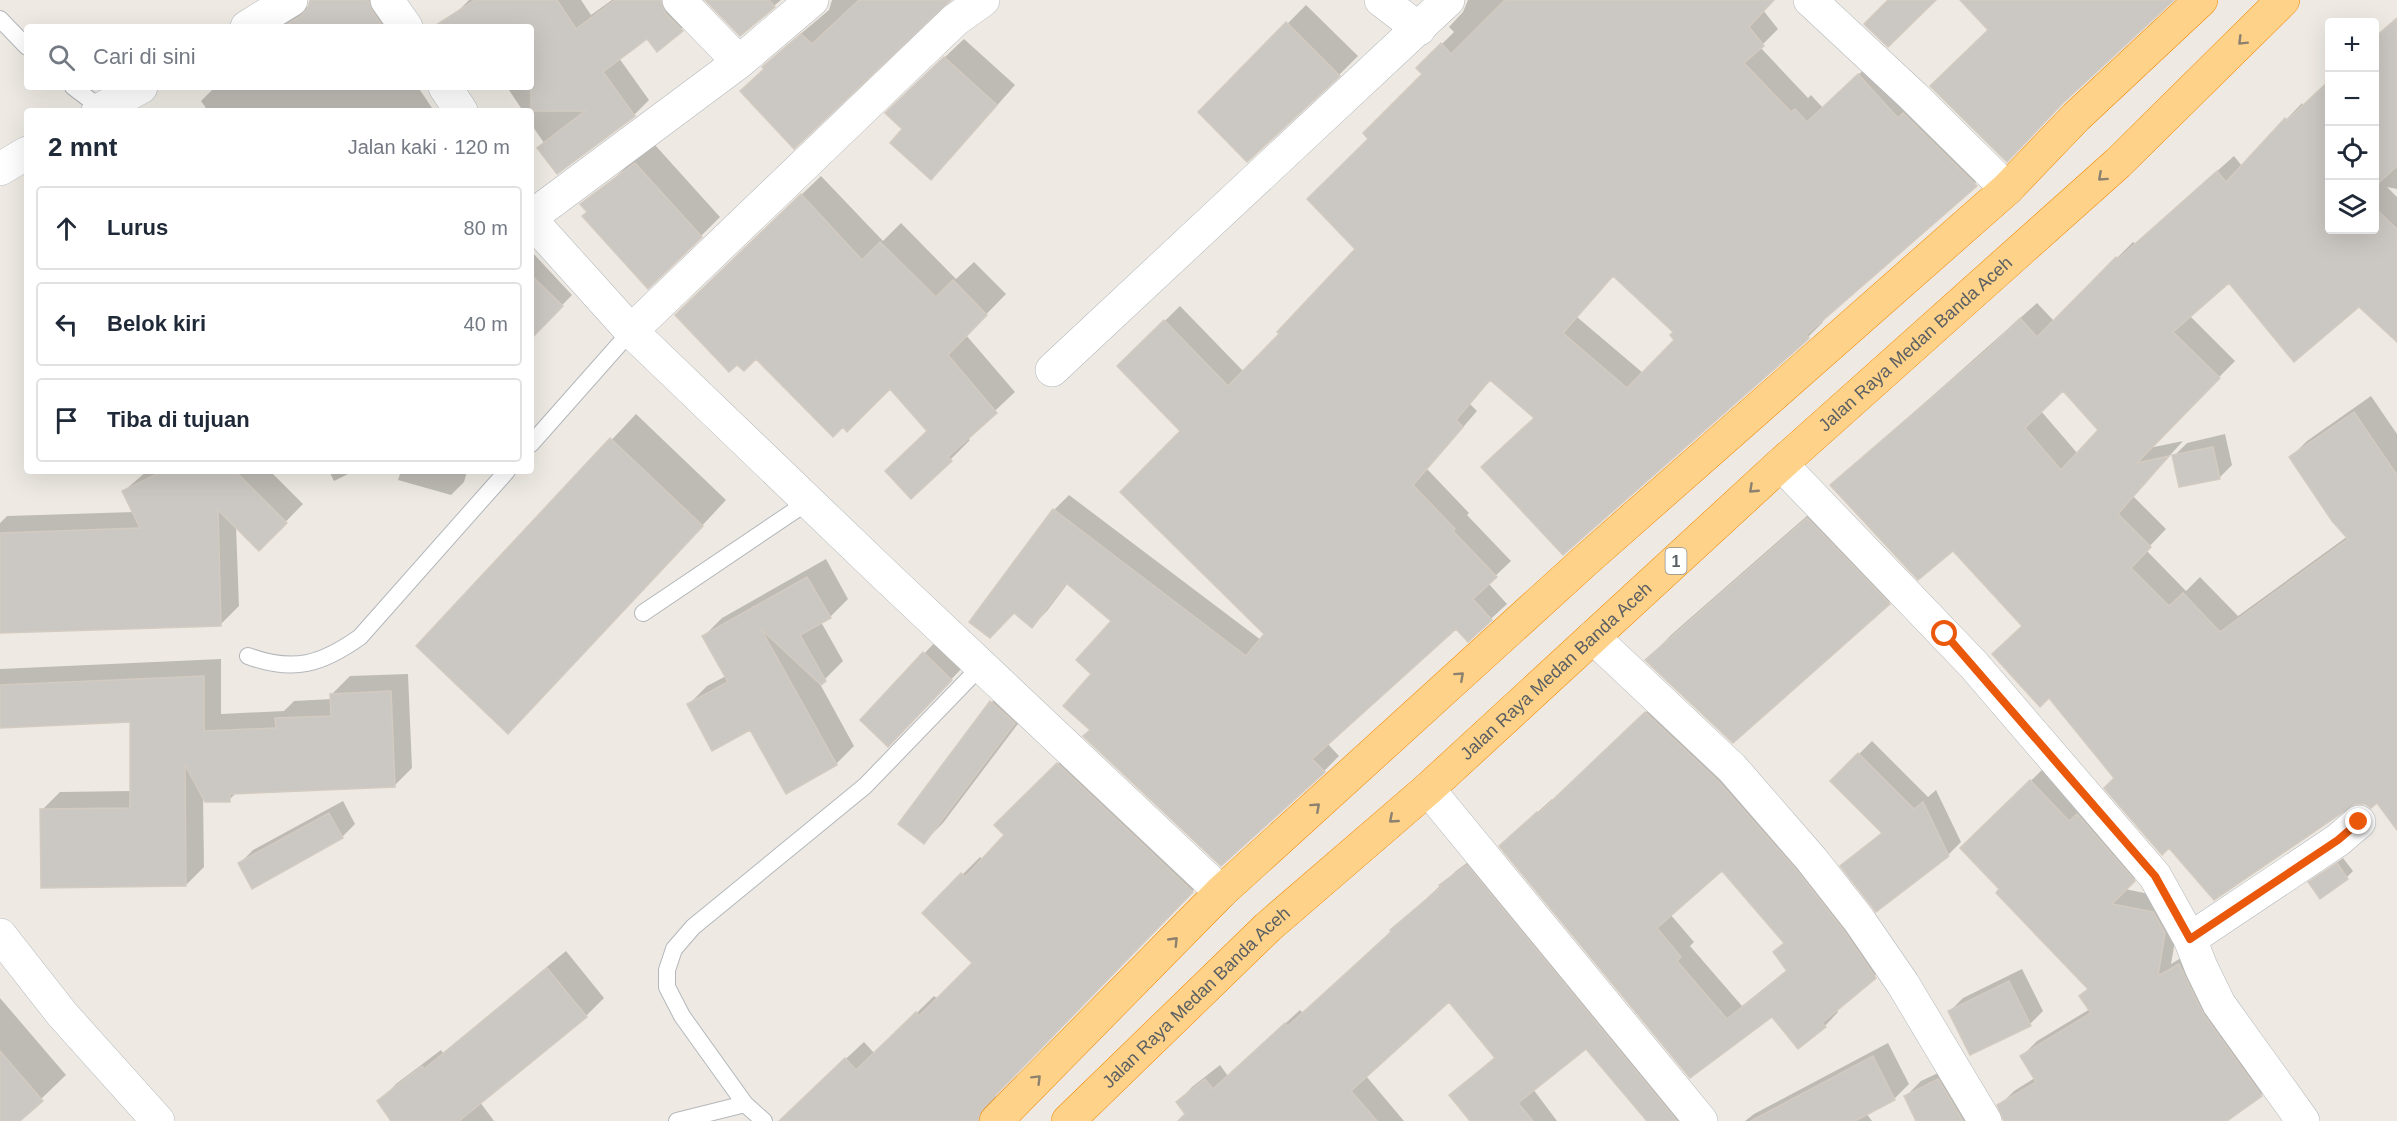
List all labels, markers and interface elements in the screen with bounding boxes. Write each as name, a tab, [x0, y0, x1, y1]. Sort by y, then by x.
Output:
map controls	[2325, 18, 2379, 234]
button: +	[2325, 18, 2379, 72]
search box	[24, 24, 534, 90]
one-way arrow	[2238, 34, 2248, 45]
icon: search	[45, 41, 78, 74]
text: Cari di sini	[93, 44, 196, 69]
button: −	[2325, 72, 2379, 126]
button: locate	[2325, 126, 2379, 180]
text: 2 mnt	[48, 132, 117, 162]
text: Jalan kaki · 120 m	[348, 136, 510, 158]
one-way arrow	[2098, 170, 2109, 181]
button: layers	[2325, 180, 2379, 234]
icon: ahead	[50, 212, 83, 245]
text: Lurus	[107, 215, 168, 240]
text: 80 m	[464, 217, 508, 239]
street label: Jalan Raya Medan Banda Aceh	[1815, 252, 2016, 435]
icon: left	[50, 308, 83, 341]
text: Belok kiri	[107, 311, 206, 336]
text: 40 m	[464, 313, 508, 335]
icon: arrive	[50, 404, 83, 437]
text: Tiba di tujuan	[107, 407, 250, 432]
one-way arrow	[1750, 482, 1760, 493]
road number: 1	[1666, 548, 1686, 574]
street label: Jalan Raya Medan Banda Aceh	[1456, 578, 1656, 764]
route start	[1931, 620, 1957, 646]
one-way arrow	[1453, 672, 1464, 683]
one-way arrow	[1309, 803, 1319, 814]
route end	[2345, 808, 2371, 834]
one-way arrow	[1389, 812, 1400, 823]
street label: Jalan Raya Medan Banda Aceh	[1098, 903, 1294, 1092]
one-way arrow	[1167, 937, 1178, 947]
one-way arrow	[1029, 1076, 1040, 1087]

